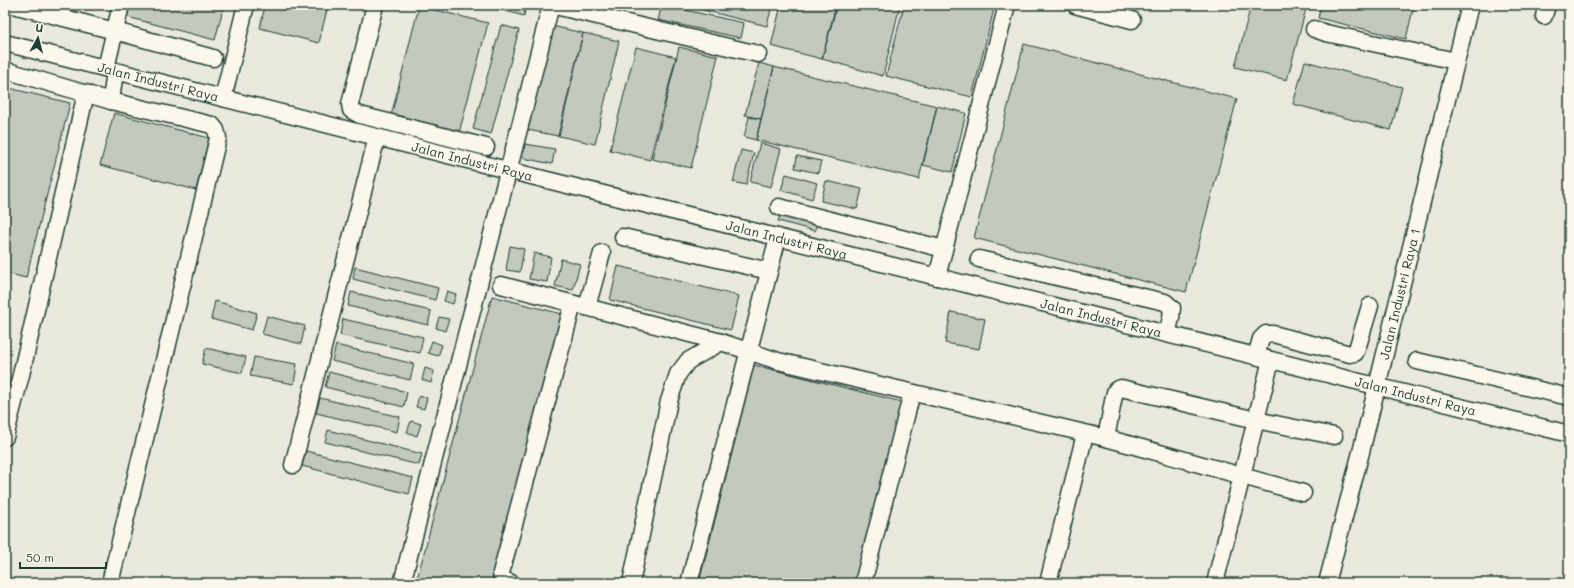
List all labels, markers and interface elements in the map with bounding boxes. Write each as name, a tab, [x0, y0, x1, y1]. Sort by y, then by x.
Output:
north arrow	[18, 18, 58, 58]
text: U	[35, 20, 44, 35]
street label: Jalan Industri Raya	[96, 58, 221, 105]
street label: Jalan Industri Raya	[410, 137, 535, 184]
street label: Jalan Industri Raya	[724, 216, 849, 262]
street label: Jalan Industri Raya 1	[1375, 227, 1423, 361]
street label: Jalan Industri Raya	[1039, 294, 1164, 340]
street label: Jalan Industri Raya	[1353, 372, 1478, 419]
scale bar	[20, 544, 106, 570]
text: 50 m	[26, 549, 54, 565]

